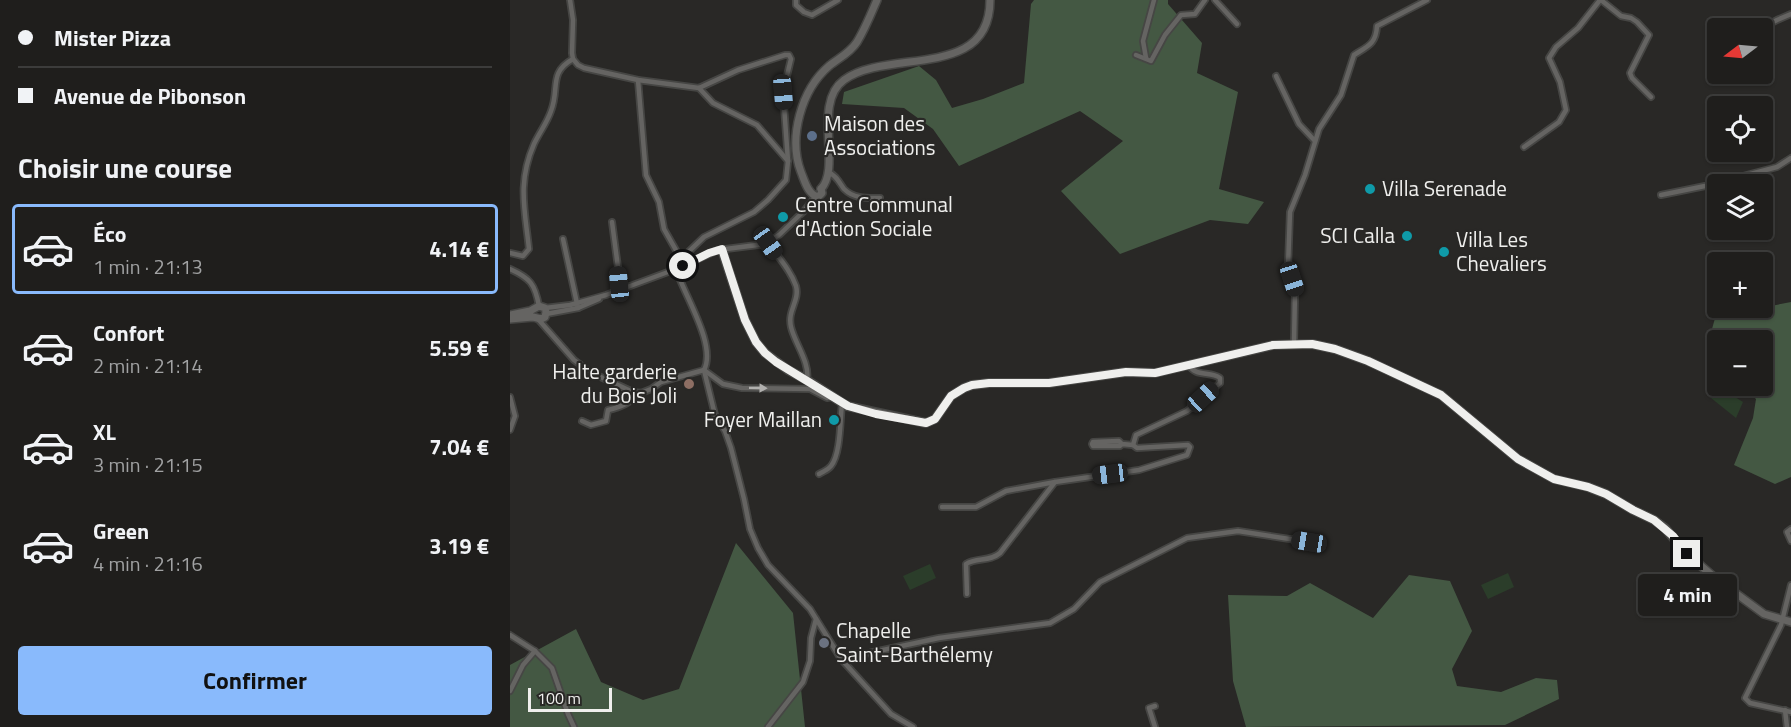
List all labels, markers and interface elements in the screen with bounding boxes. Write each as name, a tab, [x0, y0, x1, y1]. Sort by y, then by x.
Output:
north arrow	[1707, 18, 1773, 84]
map controls	[1707, 18, 1773, 396]
text: Mister Pizza	[54, 21, 171, 55]
car	[772, 73, 794, 111]
text: Avenue de Pibonson	[54, 79, 246, 113]
button: locate	[1707, 96, 1773, 162]
place label: Maison des Associations	[824, 107, 936, 163]
marker: Maison des Associations	[805, 129, 819, 143]
text: Choisir une course	[18, 147, 232, 188]
place label: Villa Serenade	[1382, 172, 1507, 204]
button: layers	[1707, 174, 1773, 240]
marker: Villa Serenade	[1363, 182, 1377, 196]
place label: Centre Communal d'Action Sociale	[795, 188, 953, 244]
marker: Centre Communal d'Action Sociale	[776, 210, 790, 224]
text: Éco	[93, 217, 126, 251]
place label: SCI Calla	[1320, 219, 1395, 251]
icon: car	[21, 222, 75, 276]
car	[750, 223, 786, 263]
place label: Villa Les Chevaliers	[1456, 223, 1547, 279]
marker: SCI Calla	[1400, 229, 1414, 243]
text: 4.14 €	[429, 232, 489, 266]
marker: Villa Les Chevaliers	[1437, 245, 1451, 259]
text: 1 min · 21:13	[93, 251, 203, 282]
route start	[669, 252, 696, 279]
button: +	[1707, 252, 1773, 318]
car	[1278, 259, 1306, 299]
car	[608, 265, 630, 303]
text: Confort	[93, 316, 164, 350]
icon: car	[21, 321, 75, 375]
button: −	[1707, 330, 1773, 396]
text: 5.59 €	[429, 331, 489, 365]
text: 2 min · 21:14	[93, 350, 203, 381]
place label: Halte garderie du Bois Joli	[552, 355, 677, 411]
marker: Halte garderie du Bois Joli	[682, 377, 696, 391]
car	[1184, 378, 1222, 416]
one-way arrow	[748, 383, 767, 393]
place label: Foyer Maillan	[704, 403, 822, 435]
marker: Foyer Maillan	[827, 413, 841, 427]
text: XL	[93, 415, 116, 449]
icon: car	[21, 420, 75, 474]
text: 7.04 €	[429, 430, 489, 464]
text: 3 min · 21:15	[93, 449, 203, 480]
car	[1091, 463, 1129, 485]
text: Green	[93, 514, 149, 548]
icon: car	[21, 519, 75, 573]
text: 3.19 €	[429, 529, 489, 563]
car	[1290, 530, 1328, 554]
route end	[1673, 540, 1700, 567]
text: 4 min · 21:16	[93, 548, 203, 579]
callout: 4 min	[1638, 575, 1736, 617]
text: 4 min	[1663, 579, 1712, 610]
place label: Chapelle Saint-Barthélemy	[836, 614, 993, 670]
marker: Chapelle Saint-Barthélemy	[817, 636, 831, 650]
button: Confirmer	[18, 646, 492, 715]
scale bar	[528, 685, 612, 712]
text: 100 m	[537, 686, 581, 710]

